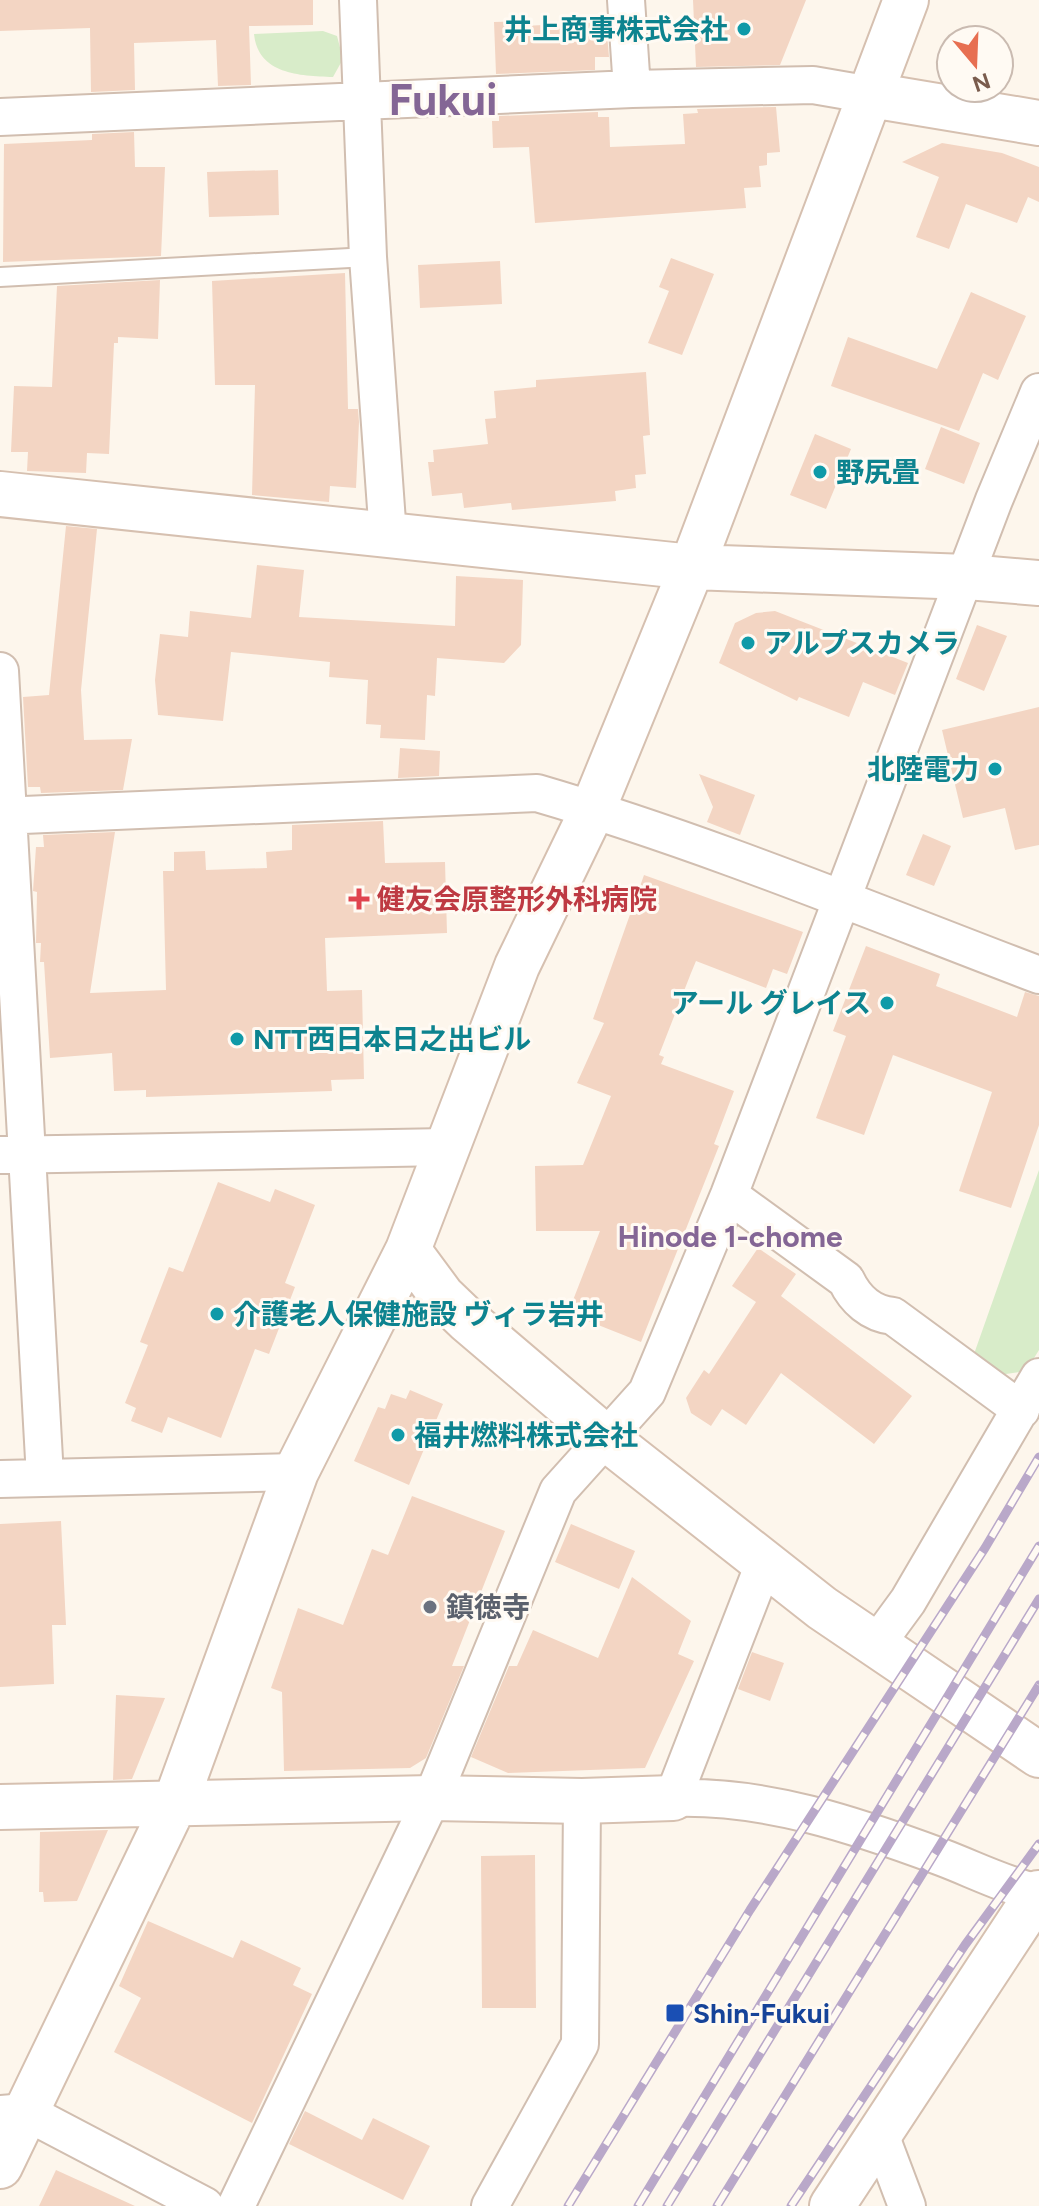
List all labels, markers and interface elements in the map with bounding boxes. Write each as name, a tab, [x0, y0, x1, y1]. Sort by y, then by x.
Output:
place label: 井上商事株式会社	[504, 12, 728, 46]
marker: 井上商事株式会社	[735, 20, 753, 38]
north arrow	[935, 24, 1015, 104]
text: N	[969, 67, 994, 98]
district label: Fukui	[388, 73, 498, 126]
place label: 野尻畳	[836, 455, 920, 489]
marker: 野尻畳	[811, 463, 829, 481]
place label: アルプスカメラ	[764, 626, 960, 660]
marker: アルプスカメラ	[739, 634, 757, 652]
place label: 北陸電力	[867, 752, 979, 786]
marker: 北陸電力	[986, 760, 1004, 778]
place label: 健友会原整形外科病院	[377, 882, 657, 916]
marker: 健友会原整形外科病院	[348, 888, 370, 910]
place label: アール グレイス	[671, 986, 871, 1020]
marker: アール グレイス	[878, 994, 896, 1012]
place label: NTT西日本日之出ビル	[253, 1022, 531, 1056]
marker: NTT西日本日之出ビル	[228, 1030, 246, 1048]
district label: Hinode 1-chome	[617, 1218, 843, 1255]
place label: 介護老人保健施設 ヴィラ岩井	[233, 1297, 604, 1331]
marker: 介護老人保健施設 ヴィラ岩井	[208, 1305, 226, 1323]
place label: 福井燃料株式会社	[414, 1418, 638, 1452]
marker: 福井燃料株式会社	[389, 1426, 407, 1444]
place label: 鎮徳寺	[446, 1590, 530, 1624]
marker: 鎮徳寺	[421, 1598, 439, 1616]
place label: Shin-Fukui	[693, 1996, 830, 2030]
marker: Shin-Fukui	[664, 2002, 686, 2024]

